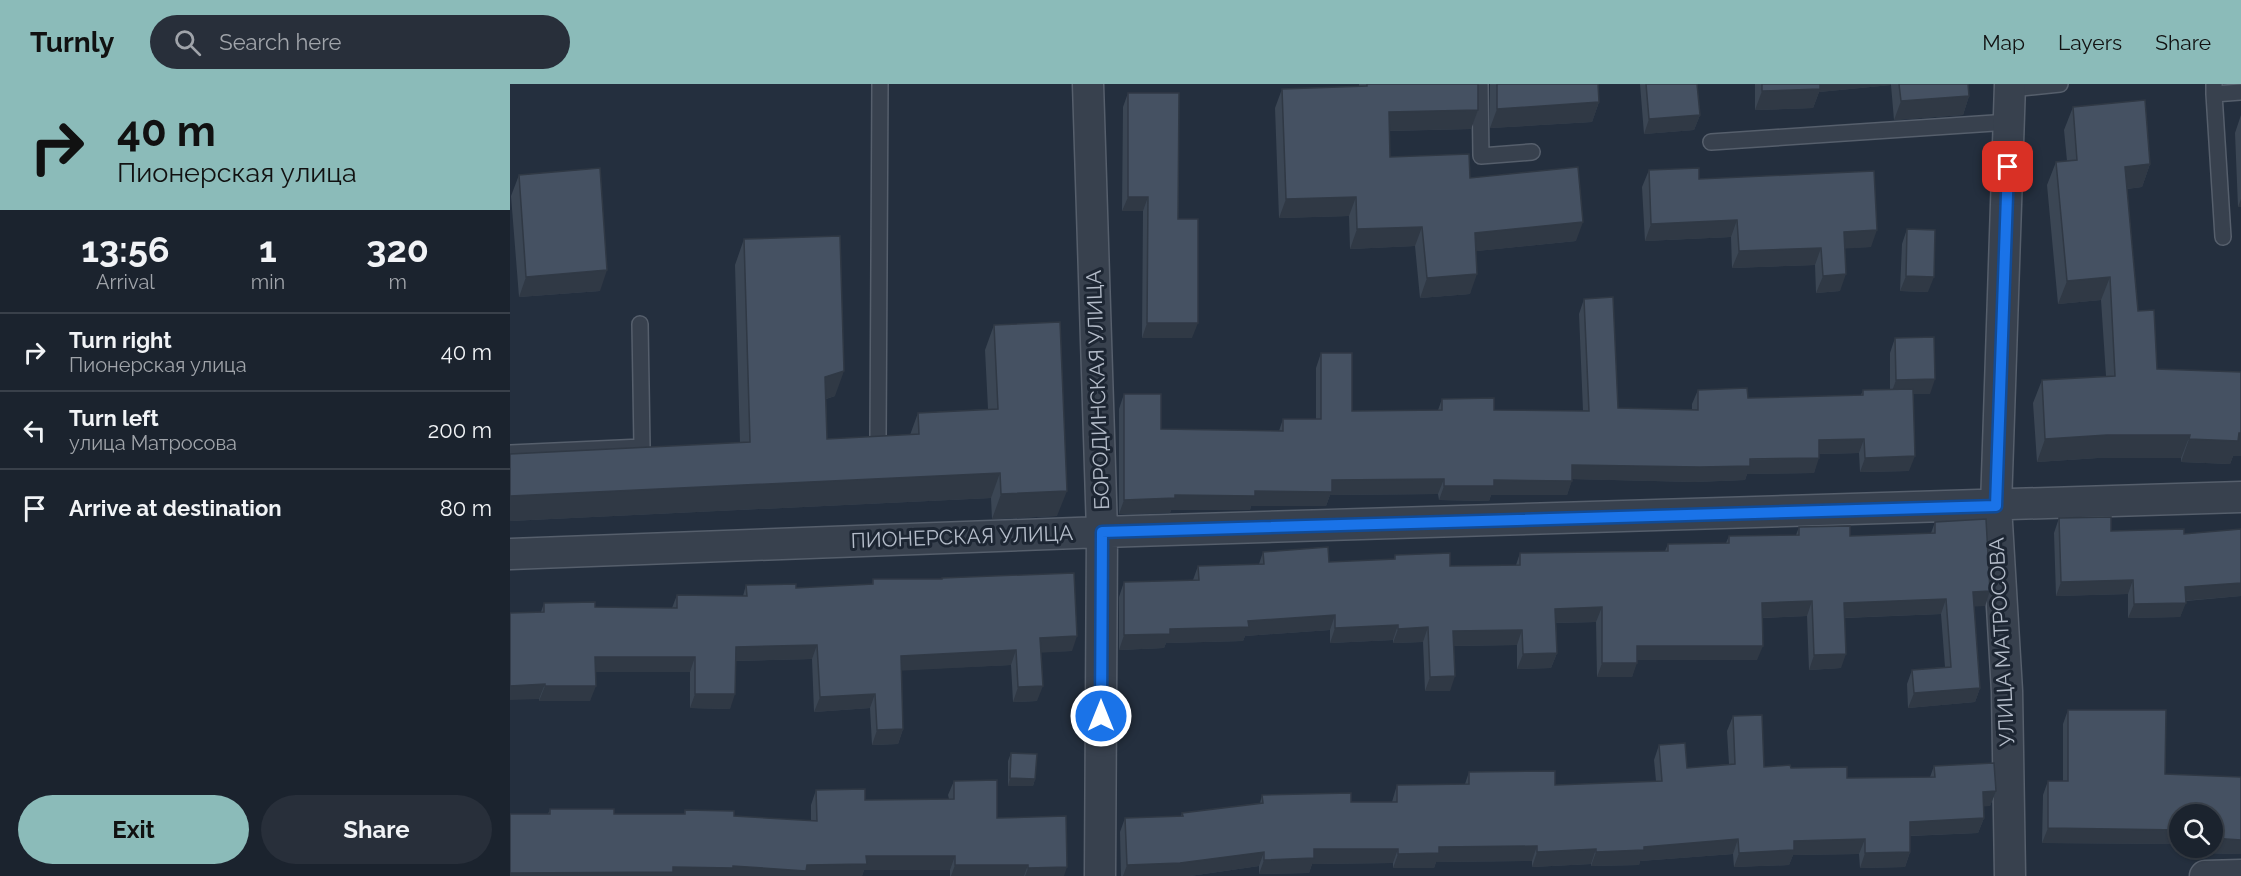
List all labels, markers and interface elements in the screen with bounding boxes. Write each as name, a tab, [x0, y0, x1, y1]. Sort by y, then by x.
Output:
search box	[150, 15, 570, 69]
text: Turnly	[30, 26, 114, 59]
icon: search	[171, 26, 204, 59]
text: Search here	[219, 29, 341, 55]
text: Map	[1982, 30, 2025, 55]
text: Layers	[2058, 30, 2122, 55]
text: Share	[2155, 30, 2211, 55]
text: 40 m	[117, 107, 216, 156]
icon: right	[18, 108, 96, 186]
pin	[1982, 141, 2033, 192]
icon: arrive	[1991, 150, 2024, 183]
text: Пионерская улица	[117, 157, 357, 188]
text: 13:56	[81, 228, 170, 270]
text: 1	[259, 228, 277, 270]
text: 320	[366, 228, 429, 270]
text: Arrival	[96, 270, 155, 294]
text: min	[251, 270, 285, 294]
text: m	[388, 270, 407, 294]
street label: БОРОДИНСКАЯ УЛИЦА	[1081, 270, 1114, 510]
text: Turn right	[69, 327, 172, 353]
icon: right	[18, 336, 51, 369]
text: 40 m	[441, 339, 492, 365]
text: Пионерская улица	[69, 353, 247, 377]
text: Turn left	[69, 405, 159, 431]
icon: left	[18, 414, 51, 447]
text: 200 m	[428, 417, 492, 443]
text: улица Матросова	[69, 431, 237, 455]
icon: arrive	[18, 492, 51, 525]
text: Arrive at destination	[69, 495, 282, 521]
text: 80 m	[440, 495, 492, 521]
street label: ПИОНЕРСКАЯ УЛИЦА	[850, 520, 1074, 553]
street label: УЛИЦА МАТРОСОВА	[1984, 537, 2019, 747]
position arrow	[1069, 684, 1133, 748]
button: Exit	[18, 795, 249, 864]
button: Share	[261, 795, 492, 864]
map controls	[2169, 804, 2223, 858]
button: search	[2169, 804, 2223, 858]

